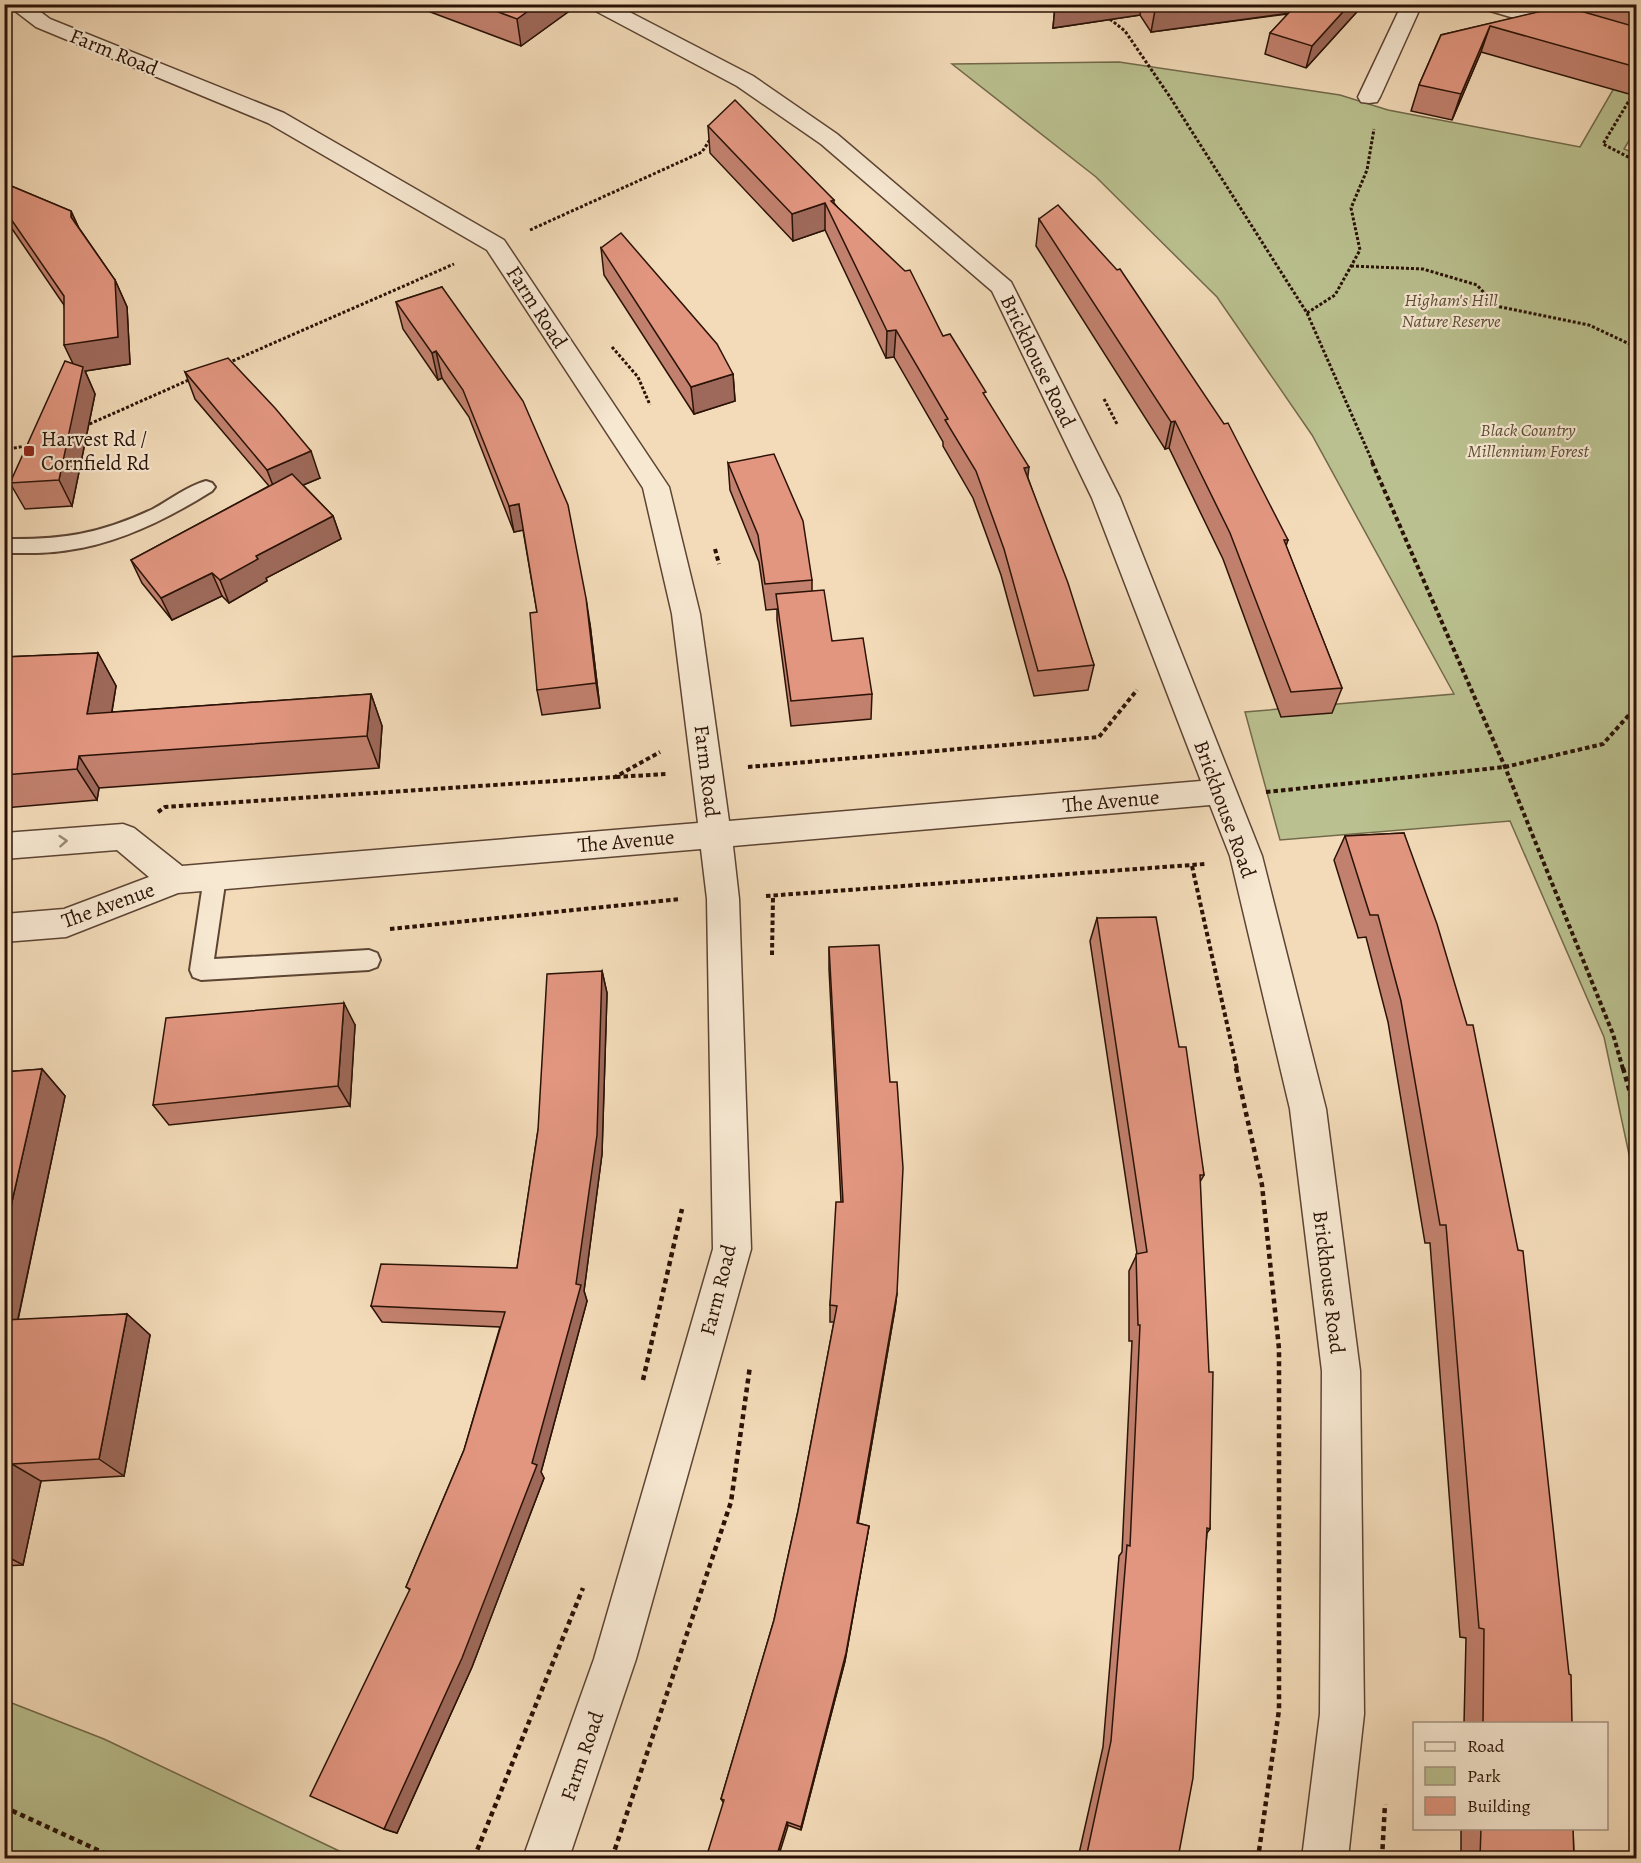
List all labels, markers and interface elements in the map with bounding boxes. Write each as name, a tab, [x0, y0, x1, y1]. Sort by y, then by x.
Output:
street label: Farm Road	[66, 22, 163, 83]
street label: Farm Road	[500, 260, 574, 354]
park label: Higham's Hill Nature Reserve	[1401, 288, 1501, 333]
street label: Brickhouse Road	[994, 290, 1083, 433]
park label: Black Country Millennium Forest	[1467, 418, 1590, 463]
place label: Harvest Rd / Cornfield Rd	[41, 425, 150, 477]
marker: Harvest Rd / Cornfield Rd	[22, 444, 36, 458]
street label: Farm Road	[687, 723, 727, 820]
street label: Brickhouse Road	[1187, 736, 1263, 882]
street label: The Avenue	[1062, 783, 1160, 819]
street label: The Avenue	[577, 823, 675, 859]
one-way arrow	[58, 835, 67, 848]
street label: The Avenue	[58, 875, 158, 935]
street label: Brickhouse Road	[1306, 1209, 1352, 1356]
street label: Farm Road	[693, 1241, 743, 1339]
street label: Farm Road	[554, 1707, 611, 1805]
legend	[1413, 1722, 1608, 1830]
text: Road	[1467, 1734, 1505, 1758]
text: Park	[1467, 1764, 1501, 1788]
text: Building	[1467, 1794, 1531, 1818]

